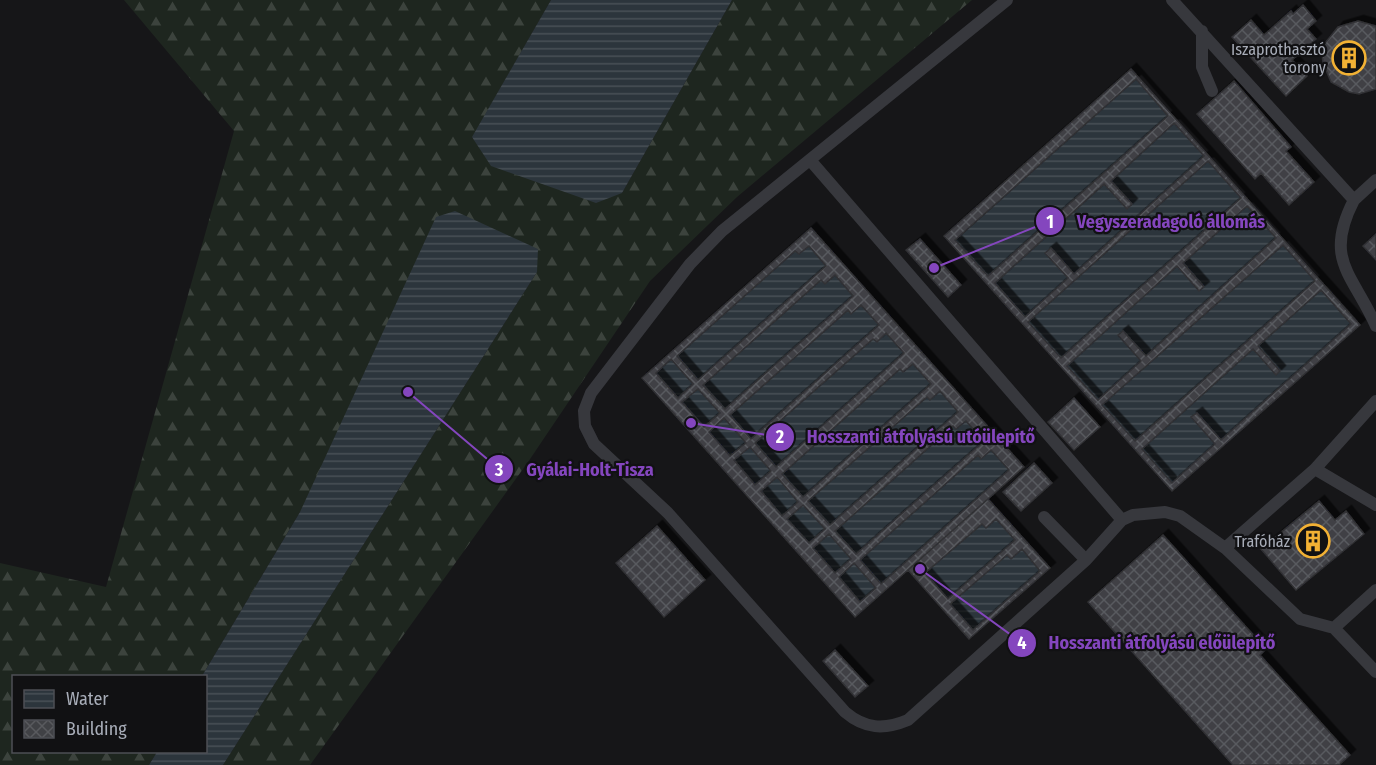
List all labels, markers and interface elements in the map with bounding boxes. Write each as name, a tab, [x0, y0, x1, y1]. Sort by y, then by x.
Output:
place label: Iszaprothasztó torony	[1231, 40, 1327, 77]
building icon: Iszaprothasztó torony	[1331, 40, 1367, 76]
callout: Vegyszeradagoló állomás	[1035, 203, 1277, 239]
text: 1	[1046, 211, 1054, 233]
text: Vegyszeradagoló állomás	[1076, 211, 1265, 233]
callout: Hosszanti átfolyású utóülepítő	[765, 419, 1047, 455]
text: 2	[775, 426, 784, 448]
text: Hosszanti átfolyású utóülepítő	[807, 426, 1036, 448]
callout: Gyálai-Holt-Tisza	[484, 451, 666, 487]
text: 3	[494, 459, 504, 481]
text: Gyálai-Holt-Tisza	[526, 459, 654, 481]
building icon: Trafóház	[1295, 523, 1331, 559]
place label: Trafóház	[1234, 532, 1290, 551]
callout: Hosszanti átfolyású előülepítő	[1007, 625, 1287, 661]
text: 4	[1017, 632, 1027, 654]
text: Hosszanti átfolyású előülepítő	[1049, 632, 1276, 654]
legend	[12, 675, 207, 753]
text: Water	[66, 688, 109, 710]
text: Building	[66, 718, 127, 740]

